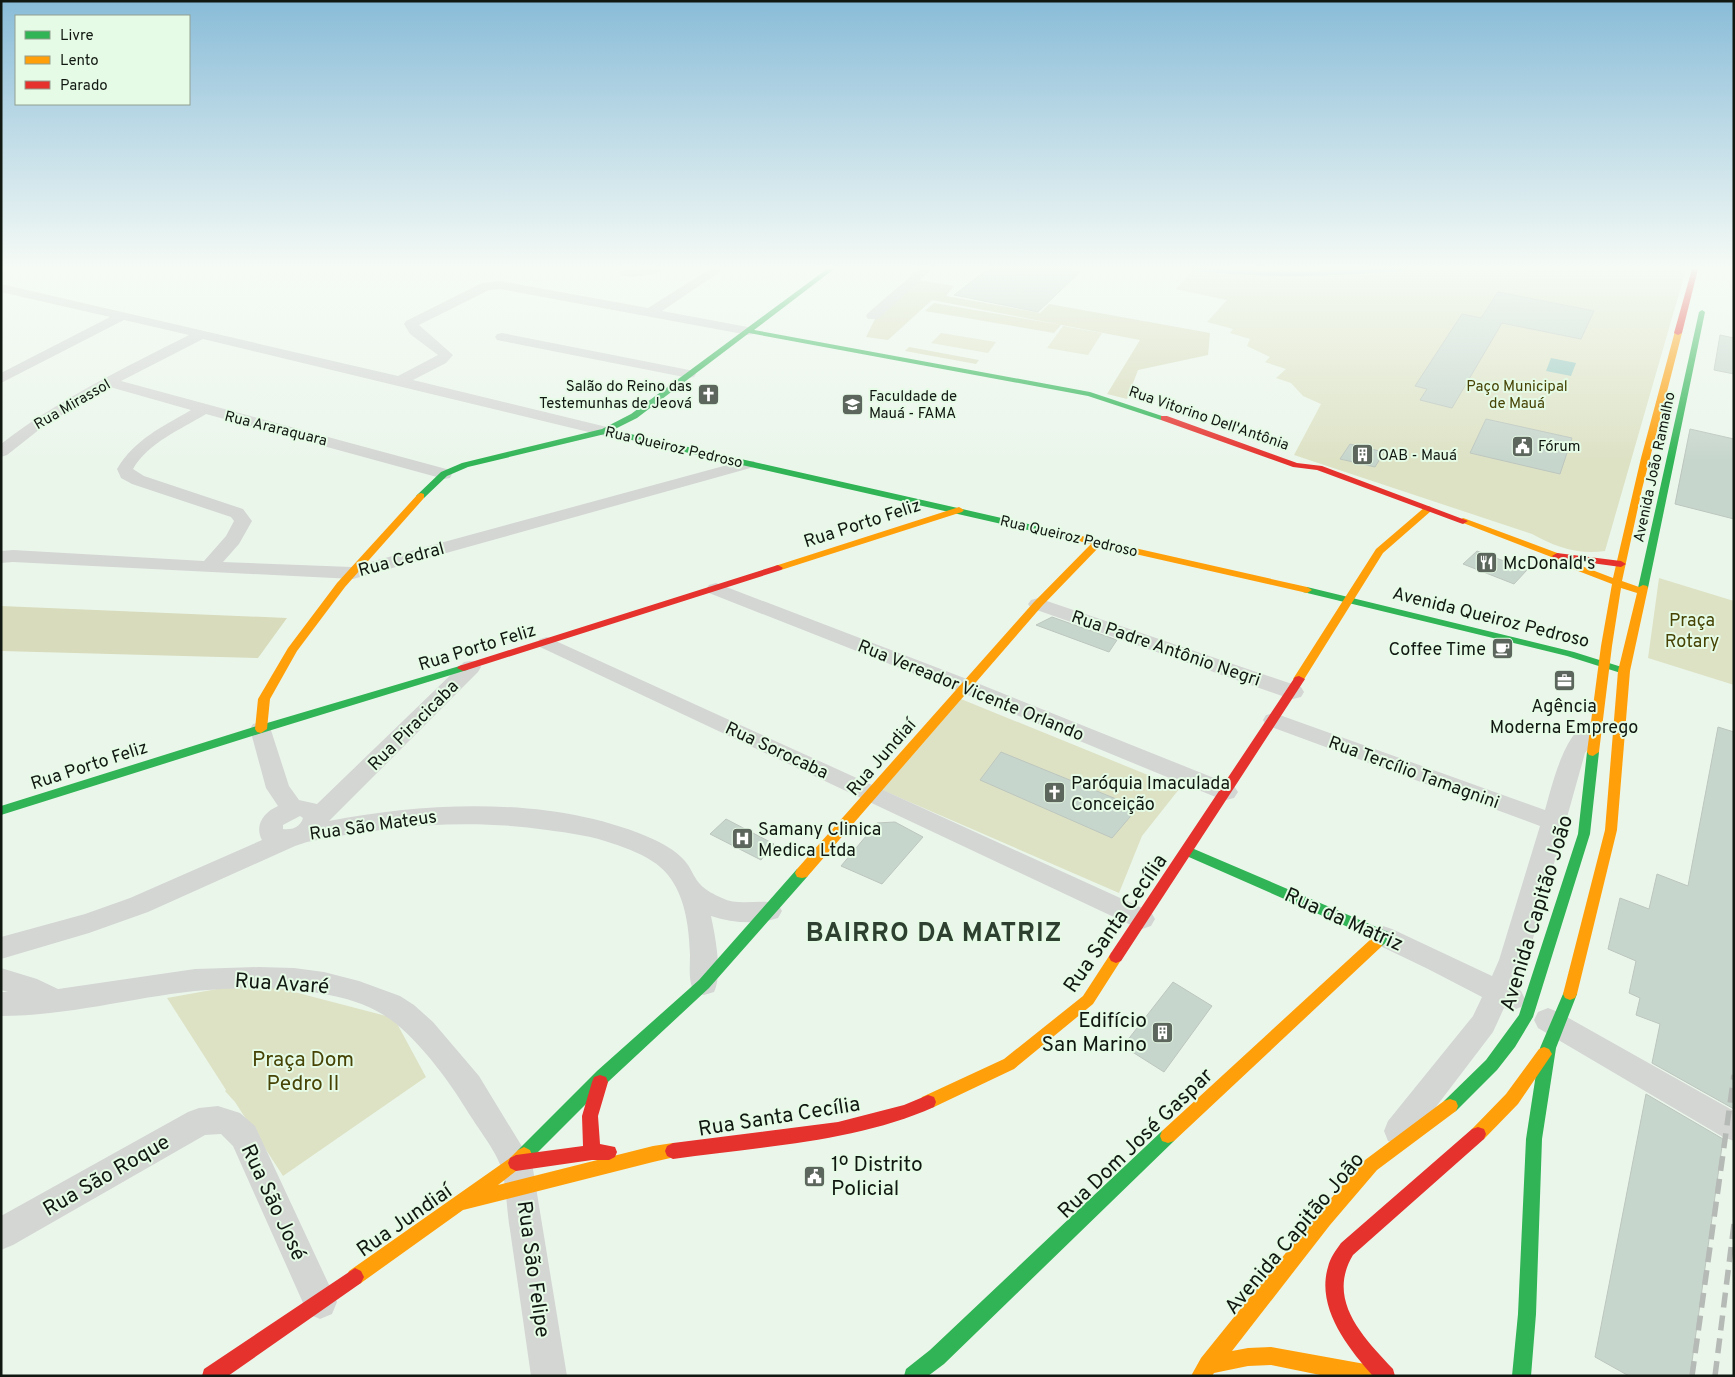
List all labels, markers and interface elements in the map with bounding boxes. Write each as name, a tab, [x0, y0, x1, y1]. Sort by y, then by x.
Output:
legend	[15, 15, 190, 105]
text: Livre	[60, 27, 94, 46]
text: Lento	[60, 52, 99, 71]
text: Parado	[60, 77, 108, 96]
street label: Rua Mirassol	[31, 376, 114, 435]
place label: Salão do Reino das Testemunhas de Jeová	[539, 378, 692, 414]
park label: Paço Municipal de Mauá	[1466, 378, 1568, 414]
church icon: Salão do Reino das Testemunhas de Jeová	[696, 383, 720, 407]
street label: Rua Vitorino Dell'Antônia	[1126, 383, 1291, 456]
place label: Faculdade de Mauá - FAMA	[869, 388, 957, 424]
street label: Avenida João Ramalho	[1630, 390, 1681, 544]
school or university icon: Faculdade de Mauá - FAMA	[841, 393, 865, 417]
street label: Rua Araraquara	[222, 408, 329, 451]
street label: Rua Queiroz Pedroso	[603, 423, 744, 474]
public building icon: Fórum	[1510, 434, 1534, 458]
place label: Fórum	[1538, 438, 1581, 457]
building icon: OAB - Mauá	[1350, 443, 1374, 467]
place label: OAB - Mauá	[1378, 447, 1457, 466]
street label: Rua Porto Feliz	[801, 495, 924, 554]
street label: Rua Queiroz Pedroso	[998, 512, 1139, 563]
street label: Rua Cedral	[356, 538, 447, 583]
restaurant icon: McDonald's	[1475, 551, 1499, 575]
place label: McDonald's	[1503, 553, 1595, 576]
street label: Avenida Queiroz Pedroso	[1390, 583, 1592, 654]
street label: Rua Padre Antônio Negri	[1068, 606, 1263, 693]
park label: Praça Rotary	[1665, 610, 1719, 654]
street label: Rua Porto Feliz	[416, 620, 539, 677]
street label: Rua Vereador Vicente Orlando	[854, 635, 1087, 747]
cafe icon: Coffee Time	[1490, 637, 1514, 661]
place label: Coffee Time	[1389, 639, 1486, 662]
office icon: Agência Moderna Emprego	[1552, 669, 1576, 693]
street label: Rua Piracicaba	[364, 676, 464, 776]
place label: Agência Moderna Emprego	[1490, 696, 1638, 740]
street label: Rua Jundiaí	[842, 714, 923, 801]
street label: Rua Sorocaba	[721, 717, 832, 785]
street label: Rua Tercílio Tamagnini	[1325, 732, 1502, 815]
street label: Rua Porto Feliz	[28, 737, 151, 796]
place label: Paróquia Imaculada Conceição	[1071, 773, 1230, 817]
church icon: Paróquia Imaculada Conceição	[1043, 781, 1067, 805]
street label: Rua São Mateus	[308, 806, 438, 847]
street label: Avenida Capitão João	[1495, 812, 1580, 1015]
place label: Samany Clinica Medica Ltda	[758, 819, 881, 863]
hospital icon: Samany Clinica Medica Ltda	[730, 827, 754, 851]
street label: Rua Santa Cecília	[1058, 849, 1174, 999]
street label: Rua da Matriz	[1280, 882, 1407, 959]
district label: BAIRRO DA MATRIZ	[806, 918, 1062, 951]
street label: Rua Avaré	[234, 968, 330, 1001]
place label: Edifício San Marino	[1042, 1008, 1147, 1059]
building icon: Edifício San Marino	[1151, 1020, 1175, 1044]
park label: Praça Dom Pedro II	[252, 1047, 354, 1098]
street label: Rua Dom José Gaspar	[1053, 1063, 1219, 1225]
street label: Rua Santa Cecília	[696, 1091, 862, 1144]
street label: Rua São Roque	[38, 1129, 175, 1224]
street label: Rua São José	[234, 1140, 311, 1265]
street label: Avenida Capitão João	[1219, 1147, 1371, 1321]
place label: 1º Distrito Policial	[831, 1152, 923, 1203]
public building icon: 1º Distrito Policial	[803, 1164, 827, 1188]
street label: Rua Jundiaí	[352, 1177, 459, 1264]
street label: Rua São Felipe	[510, 1199, 555, 1339]

